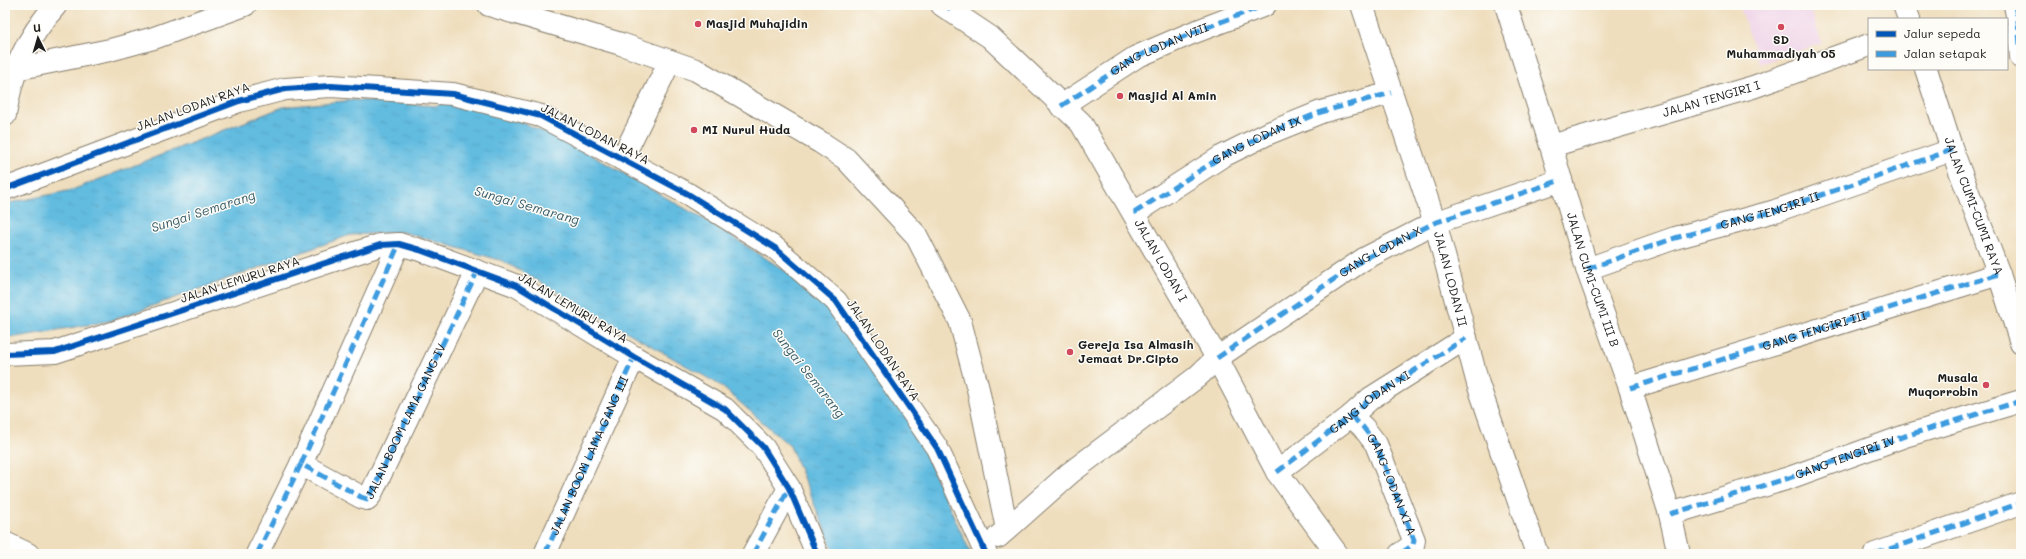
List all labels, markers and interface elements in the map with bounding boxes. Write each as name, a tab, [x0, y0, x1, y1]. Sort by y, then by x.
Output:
place label: Masjid Muhajidin	[706, 15, 808, 31]
north arrow	[18, 18, 58, 58]
street label: GANG LODAN VIII	[1107, 18, 1211, 79]
legend	[1868, 18, 2008, 70]
marker: Masjid Muhajidin	[693, 19, 703, 29]
text: U	[33, 20, 42, 35]
marker: SD Muhammadiyah 05	[1776, 22, 1786, 32]
text: Jalur sepeda	[1904, 25, 1981, 41]
place label: SD Muhammadiyah 05	[1727, 31, 1835, 61]
text: Jalan setapak	[1904, 45, 1986, 61]
street label: JALAN TENGIRI I	[1660, 76, 1762, 120]
street label: JALAN LODAN RAYA	[134, 78, 252, 134]
place label: Masjid Al Amin	[1128, 87, 1216, 103]
marker: Masjid Al Amin	[1115, 91, 1125, 101]
street label: JALAN LODAN RAYA	[539, 99, 652, 167]
street label: GANG LODAN IX	[1209, 112, 1304, 168]
place label: MI Nurul Huda	[702, 121, 790, 137]
marker: MI Nurul Huda	[689, 125, 699, 135]
street label: JALAN CUMI-CUMI RAYA	[1941, 135, 2008, 277]
water label: Sungai Semarang	[473, 181, 582, 228]
water label: Sungai Semarang	[149, 186, 258, 235]
street label: GANG TENGIRI II	[1718, 187, 1821, 232]
street label: JALAN CUMI-CUMI III B	[1564, 210, 1623, 349]
street label: JALAN LODAN I	[1131, 216, 1192, 304]
street label: GANG LODAN X	[1336, 222, 1424, 281]
street label: JALAN LODAN II	[1431, 229, 1471, 328]
street label: JALAN LEMURU RAYA	[178, 252, 301, 306]
street label: JALAN LEMURU RAYA	[516, 268, 631, 346]
street label: JALAN LODAN RAYA	[844, 295, 924, 403]
street label: GANG TENGIRI III	[1760, 306, 1868, 354]
water label: Sungai Semarang	[769, 325, 850, 421]
place label: Gereja Isa Almasih Jemaat Dr.Cipto	[1078, 336, 1193, 366]
street label: JALAN BOOM LAMA GANG IV	[361, 340, 449, 501]
marker: Gereja Isa Almasih Jemaat Dr.Cipto	[1065, 347, 1075, 357]
street label: GANG LODAN XI	[1325, 366, 1413, 437]
place label: Musala Muqorrobin	[1908, 369, 1978, 399]
street label: JALAN BOOM LAMA GANG III	[546, 373, 631, 537]
marker: Musala Muqorrobin	[1981, 380, 1991, 390]
street label: GANG LODAN XI A	[1364, 430, 1420, 538]
street label: GANG TENGIRI IV	[1793, 431, 1897, 482]

